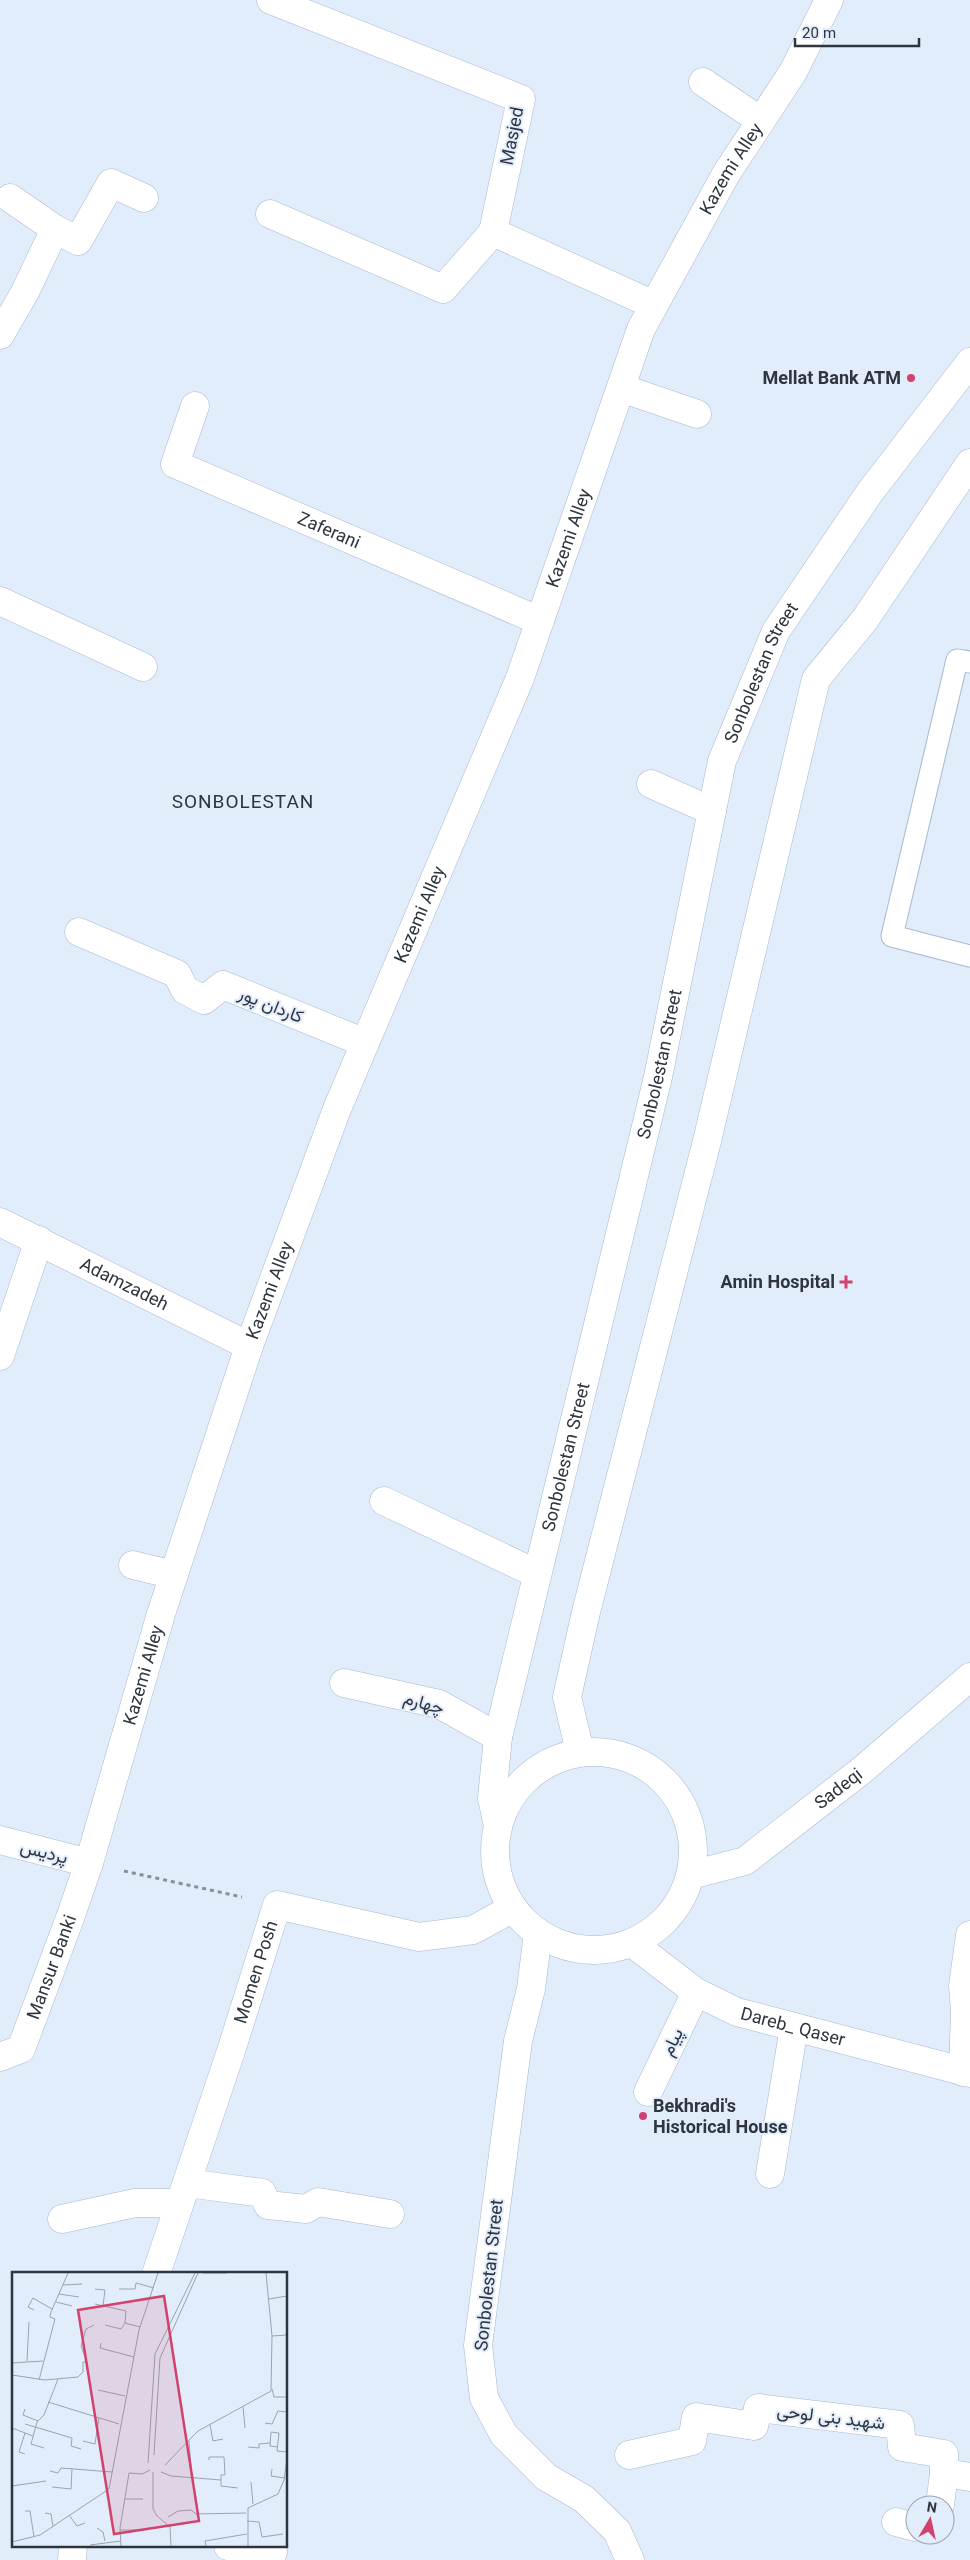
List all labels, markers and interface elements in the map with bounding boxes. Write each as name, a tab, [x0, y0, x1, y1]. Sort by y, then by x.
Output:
scale bar	[795, 15, 919, 47]
text: 20 m	[802, 23, 836, 46]
street label: Masjed	[495, 105, 533, 168]
street label: Kazemi Alley	[694, 118, 772, 221]
place label: Mellat Bank ATM	[763, 366, 901, 394]
marker: Mellat Bank ATM	[905, 372, 917, 384]
street label: Kazemi Alley	[540, 485, 601, 592]
street label: Zaferani	[292, 506, 364, 558]
street label: Sonbolestan Street	[719, 598, 807, 748]
district label: SONBOLESTAN	[172, 789, 314, 818]
street label: Kazemi Alley	[388, 862, 455, 968]
street label: کاردان پور	[233, 981, 307, 1033]
street label: Sonbolestan Street	[631, 987, 691, 1142]
street label: Kazemi Alley	[240, 1238, 303, 1344]
street label: Adamzadeh	[74, 1252, 173, 1320]
place label: Amin Hospital	[720, 1270, 835, 1298]
marker: Amin Hospital	[839, 1275, 853, 1289]
street label: Sonbolestan Street	[536, 1380, 599, 1535]
street label: Kazemi Alley	[117, 1622, 173, 1729]
street label: چهارم	[400, 1686, 447, 1724]
street label: Sadeqi	[809, 1762, 870, 1818]
street label: پردیس	[17, 1835, 70, 1873]
street label: Mansur Banki	[21, 1911, 86, 2024]
street label: Momen Posh	[228, 1918, 287, 2028]
street label: Dareb_ Qaser	[737, 2001, 848, 2056]
street label: پیام	[655, 2024, 693, 2062]
place label: Bekhradi's Historical House	[653, 2094, 788, 2143]
marker: Bekhradi's Historical House	[637, 2110, 649, 2122]
street label: Sonbolestan Street	[469, 2198, 513, 2352]
inset map	[12, 2272, 288, 2548]
street label: شهید بنی لوحی	[775, 2398, 887, 2440]
north arrow	[905, 2495, 955, 2545]
text: N	[925, 2497, 938, 2521]

